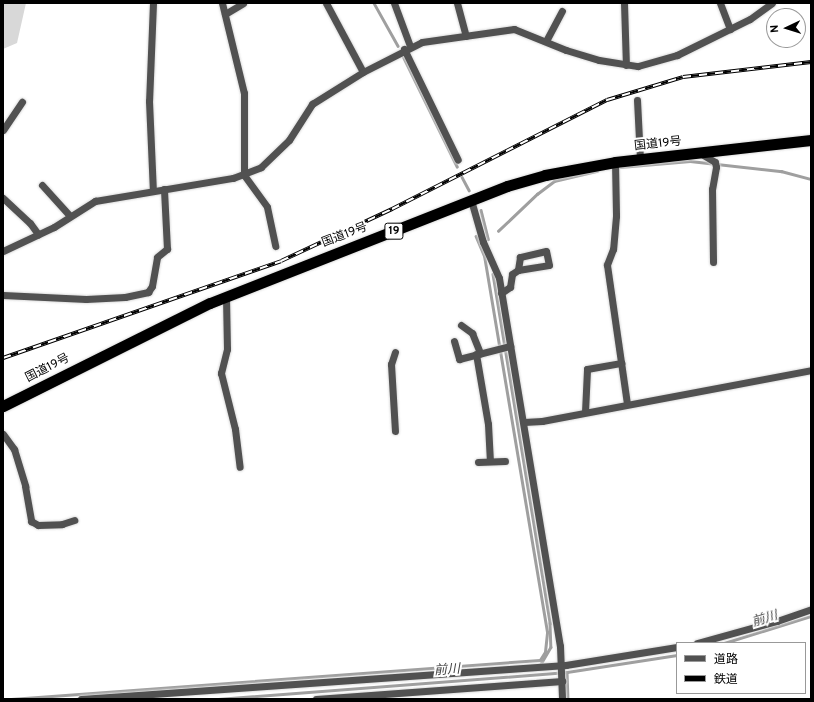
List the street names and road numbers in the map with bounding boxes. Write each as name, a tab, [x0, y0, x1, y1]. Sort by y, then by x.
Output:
street label: 国道19号	[634, 135, 682, 155]
street label: 国道19号	[320, 221, 370, 251]
road number: 19	[384, 222, 404, 240]
street label: 国道19号	[24, 352, 72, 386]

